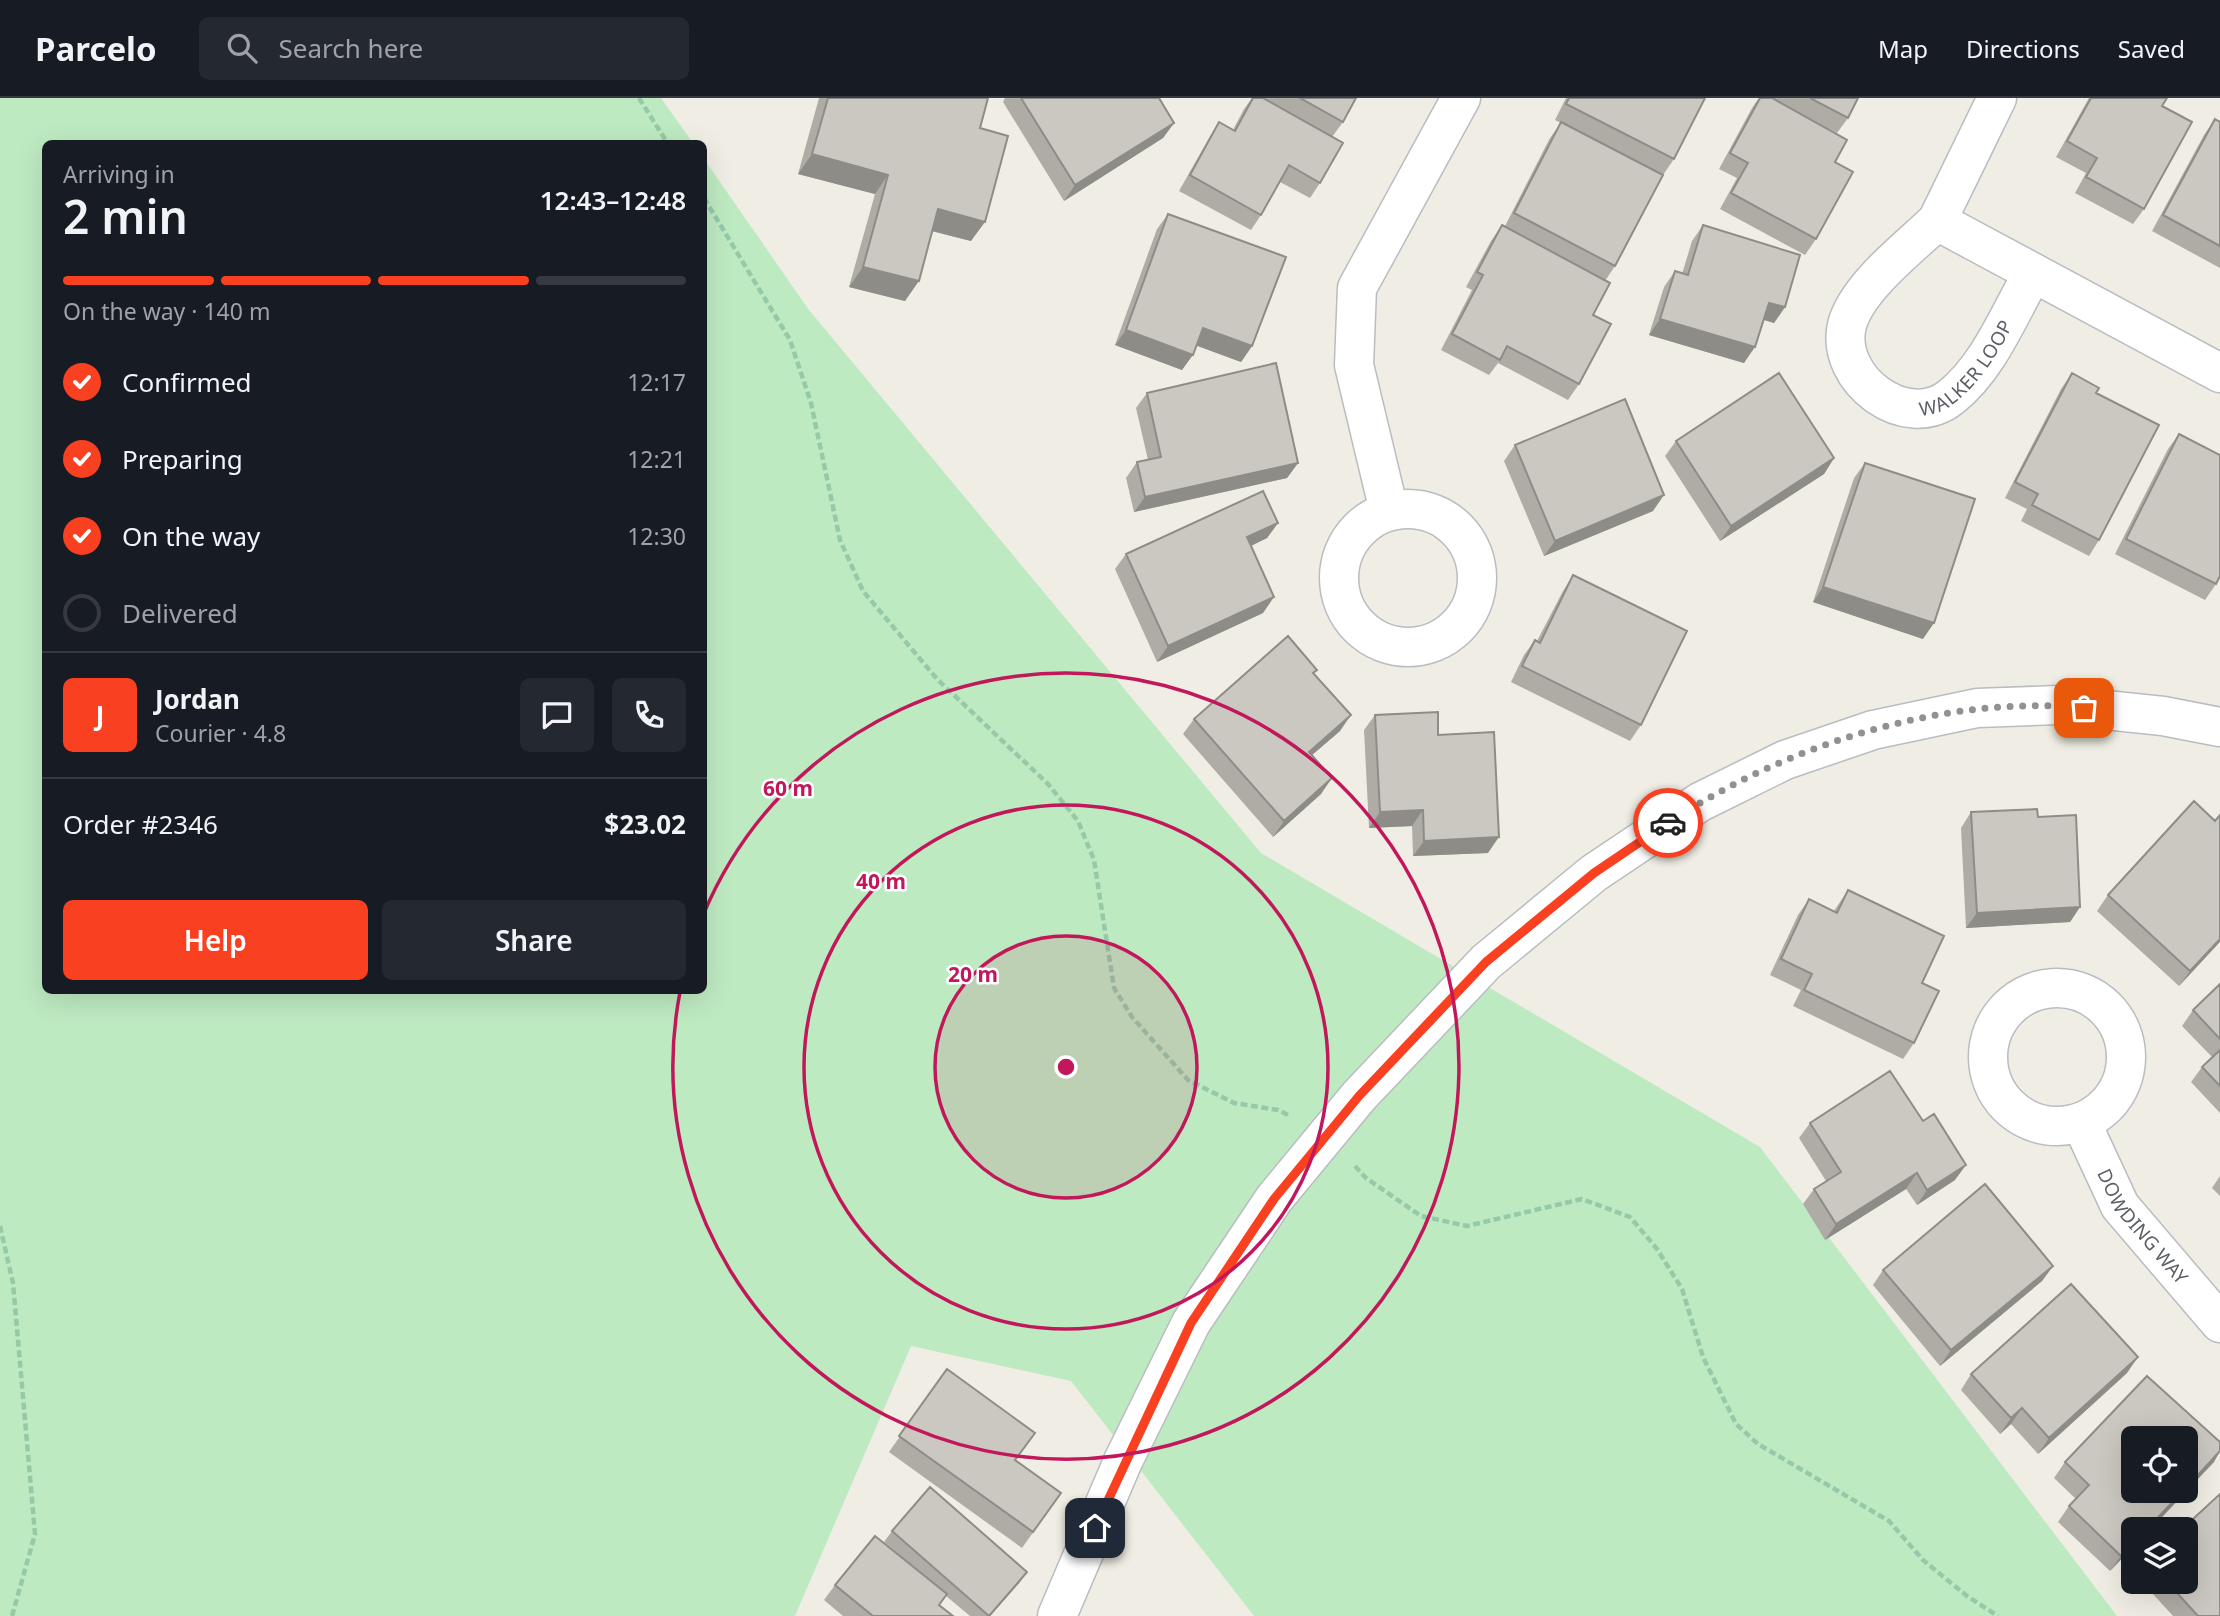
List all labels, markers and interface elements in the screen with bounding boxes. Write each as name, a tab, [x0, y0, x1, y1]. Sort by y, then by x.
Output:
search box	[199, 17, 689, 80]
text: Parcelo	[35, 26, 157, 71]
icon: search	[223, 29, 261, 67]
text: Search here	[279, 30, 423, 66]
text: Map	[1878, 32, 1928, 65]
text: Directions	[1966, 32, 2080, 65]
text: Saved	[2118, 32, 2185, 65]
text: Arriving in	[63, 158, 175, 190]
text: 12:43–12:48	[540, 182, 686, 218]
text: 2 min	[63, 185, 188, 247]
text: On the way · 140 m	[63, 295, 270, 327]
street label: WALKER LOOP	[1917, 315, 2018, 422]
icon: check	[63, 363, 101, 401]
text: Confirmed	[122, 364, 252, 400]
text: 12:17	[627, 366, 686, 398]
icon: check	[63, 440, 101, 478]
text: Preparing	[122, 441, 243, 477]
text: 12:21	[627, 443, 686, 475]
icon: check	[63, 517, 101, 555]
text: On the way	[122, 518, 260, 554]
text: 12:30	[627, 520, 686, 552]
text: Delivered	[122, 595, 238, 631]
button: chat	[520, 678, 594, 752]
button: phone	[612, 678, 686, 752]
pin	[2054, 678, 2114, 738]
text: Jordan	[155, 681, 240, 717]
icon: bag	[2065, 689, 2103, 727]
text: J	[96, 697, 104, 733]
text: Courier · 4.8	[155, 717, 286, 749]
text: 60 m	[763, 774, 813, 802]
courier	[1633, 788, 1703, 858]
icon: car	[1649, 804, 1687, 842]
text: Order #2346	[63, 806, 218, 842]
text: $23.02	[604, 806, 686, 842]
text: 40 m	[856, 867, 906, 895]
button: Help	[63, 900, 368, 980]
button: Share	[382, 900, 686, 980]
text: 20 m	[948, 960, 998, 988]
centre of rings	[1054, 1055, 1078, 1079]
street label: DOWDING WAY	[2091, 1164, 2194, 1290]
map controls	[2121, 1426, 2198, 1594]
button: locate	[2121, 1426, 2198, 1503]
pin	[1065, 1498, 1125, 1558]
icon: home	[1076, 1509, 1114, 1547]
button: layers	[2121, 1517, 2198, 1594]

